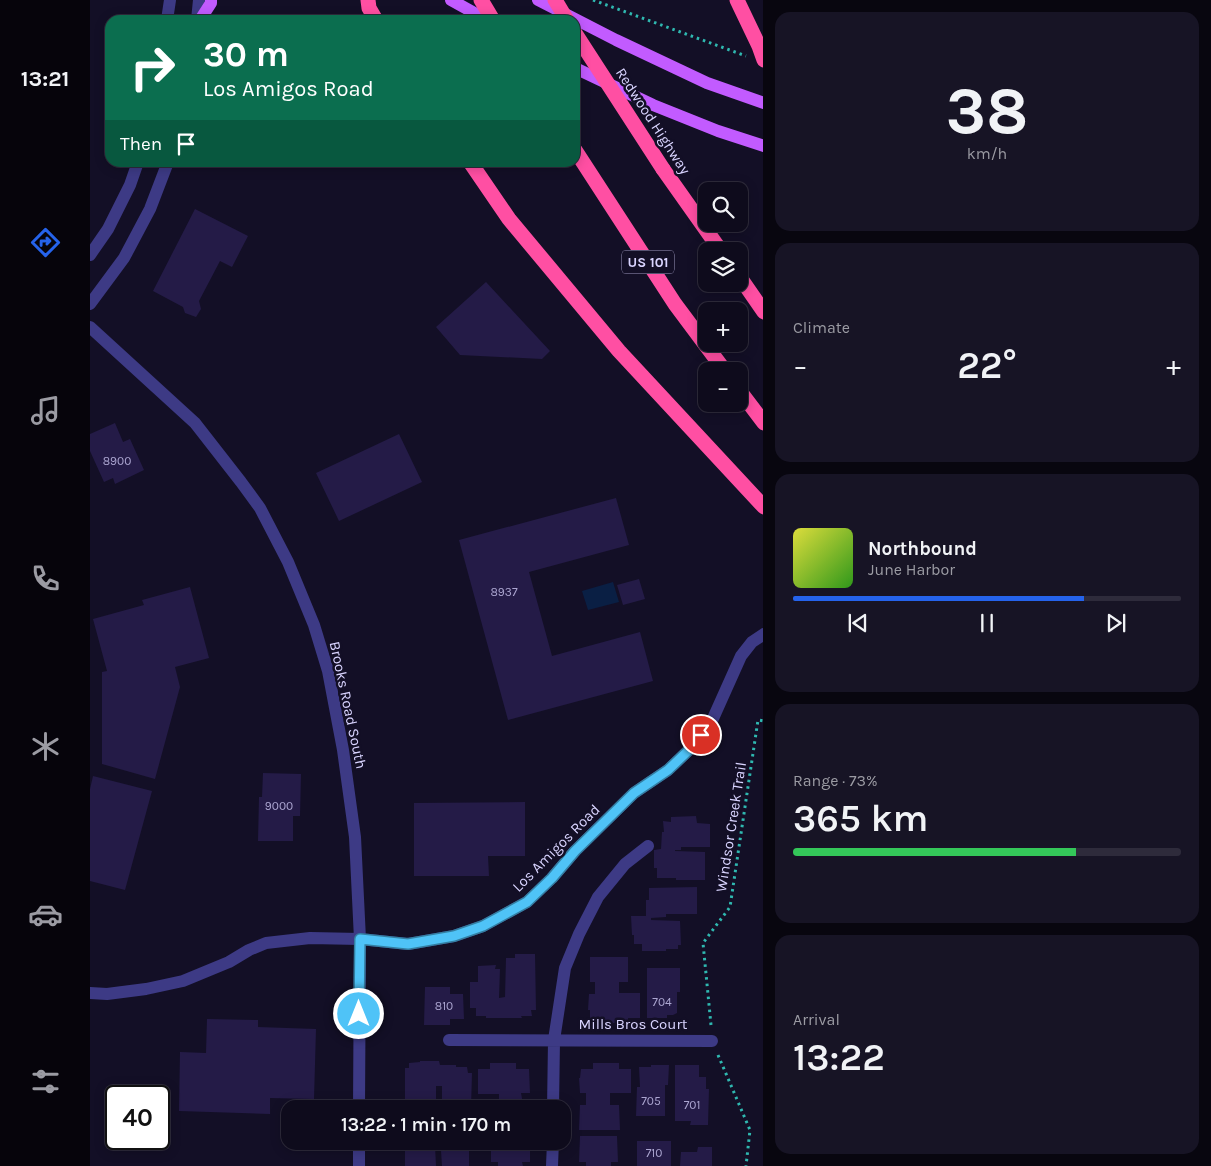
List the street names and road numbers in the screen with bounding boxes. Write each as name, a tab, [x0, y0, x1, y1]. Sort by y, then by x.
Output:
street label: Redwood Highway	[612, 64, 694, 178]
road number: US 101	[622, 250, 674, 274]
street label: Brooks Road South	[326, 639, 370, 771]
street label: Windsor Creek Trail	[712, 761, 750, 893]
street label: Los Amigos Road	[508, 800, 604, 896]
street label: Mills Bros Court	[579, 1015, 688, 1033]

